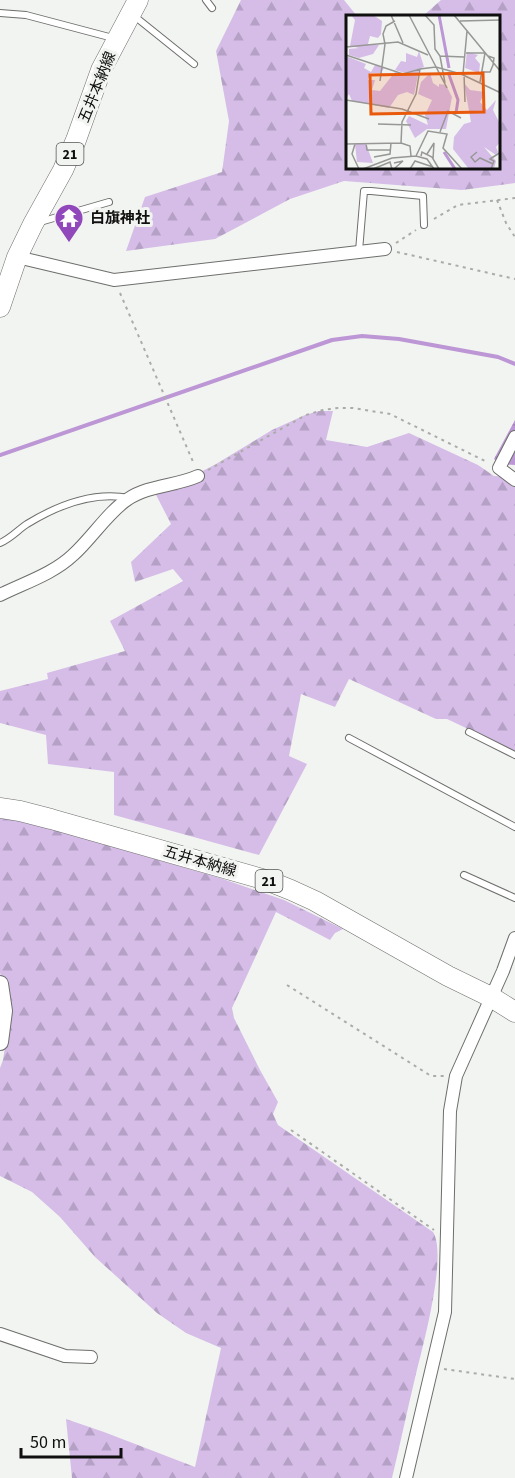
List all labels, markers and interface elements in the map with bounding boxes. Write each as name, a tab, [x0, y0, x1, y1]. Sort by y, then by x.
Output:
inset map	[346, 15, 500, 170]
street label: 五井本納線	[74, 48, 121, 126]
road number: 21	[56, 143, 84, 165]
temple icon: 白旗神社	[53, 202, 85, 244]
place label: 白旗神社	[90, 208, 150, 229]
street label: 五井本納線	[161, 841, 239, 882]
road number: 21	[256, 870, 282, 892]
scale bar	[21, 1421, 122, 1459]
text: 50 m	[30, 1430, 66, 1455]

